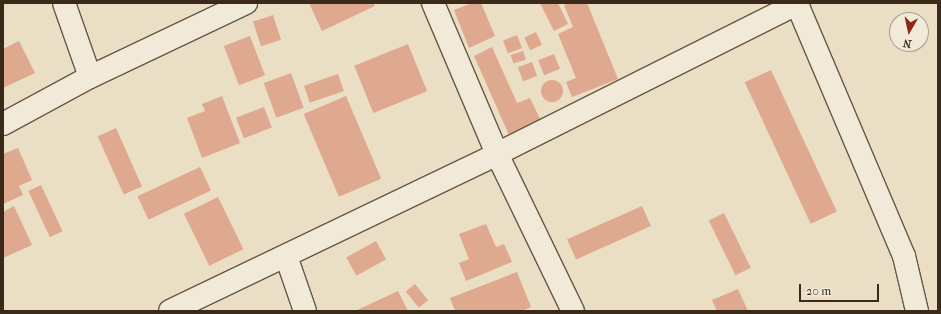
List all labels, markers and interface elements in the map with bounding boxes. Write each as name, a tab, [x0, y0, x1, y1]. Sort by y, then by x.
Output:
north arrow	[889, 12, 929, 52]
text: N	[902, 36, 912, 50]
scale bar	[801, 276, 881, 302]
text: 20 m	[806, 284, 831, 298]

